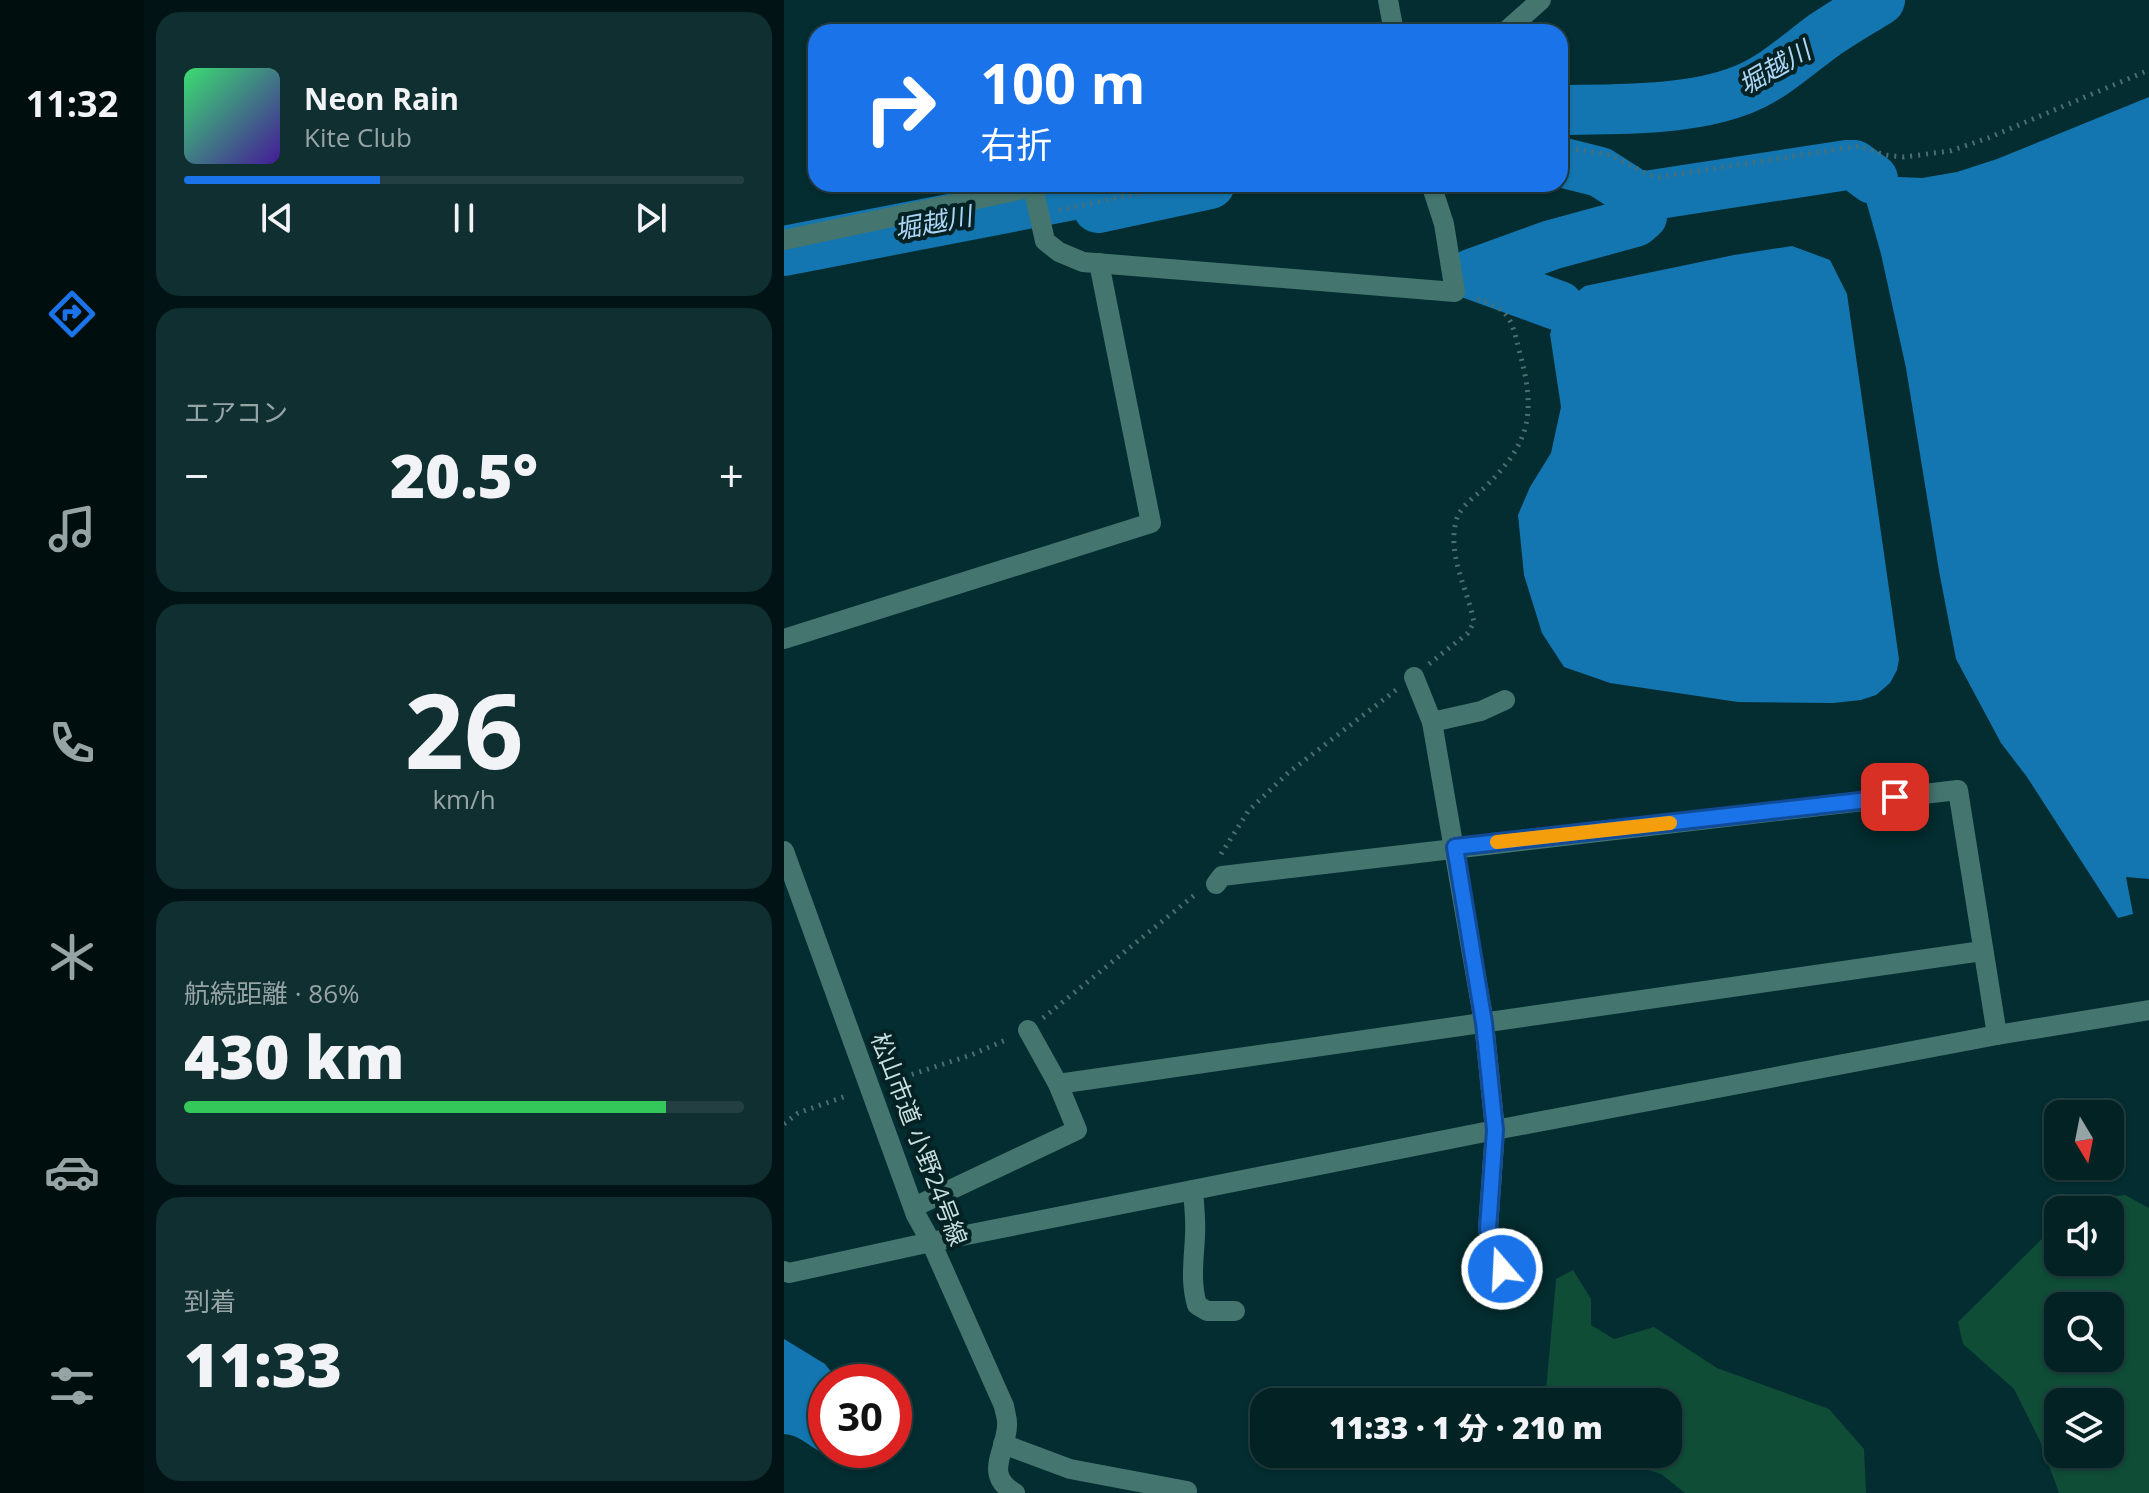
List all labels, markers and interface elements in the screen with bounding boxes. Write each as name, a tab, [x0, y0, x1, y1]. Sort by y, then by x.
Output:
water label: 堀越川	[1731, 30, 1819, 102]
text: 100 m	[980, 44, 1146, 120]
icon: right	[848, 56, 952, 160]
text: Neon Rain	[304, 78, 459, 119]
text: 11:32	[26, 79, 118, 128]
text: Kite Club	[304, 119, 412, 155]
text: 右折	[980, 120, 1052, 169]
icon: previous	[255, 196, 299, 240]
icon: pause	[442, 196, 486, 240]
icon: next	[629, 196, 673, 240]
water label: 堀越川	[891, 196, 978, 247]
icon: directions	[44, 286, 100, 342]
text: エアコン	[184, 394, 288, 430]
text: 20.5°	[390, 434, 538, 516]
text: −	[184, 445, 209, 505]
text: +	[719, 445, 744, 505]
icon: music	[44, 501, 100, 557]
text: 26	[405, 658, 523, 799]
icon: phone	[44, 715, 100, 771]
pin	[1861, 763, 1929, 831]
icon: arrive	[1873, 775, 1917, 819]
text: km/h	[432, 781, 496, 817]
icon: climate	[44, 929, 100, 985]
text: 航続距離 · 86%	[184, 975, 360, 1011]
text: 430 km	[184, 1015, 405, 1097]
street label: 松山市道 小野24号線	[864, 1028, 976, 1250]
north arrow	[2044, 1100, 2124, 1180]
map controls	[2044, 1100, 2124, 1468]
icon: car	[44, 1144, 100, 1200]
button: sound	[2044, 1196, 2124, 1276]
position arrow	[1460, 1227, 1544, 1311]
text: 到着	[184, 1283, 236, 1319]
button: search	[2044, 1292, 2124, 1372]
text: 11:33	[184, 1323, 342, 1405]
icon: filters	[44, 1358, 100, 1414]
speed limit sign: 30	[808, 1364, 912, 1468]
button: layers	[2044, 1388, 2124, 1468]
text: 11:33 · 1 分 · 210 m	[1329, 1407, 1603, 1448]

